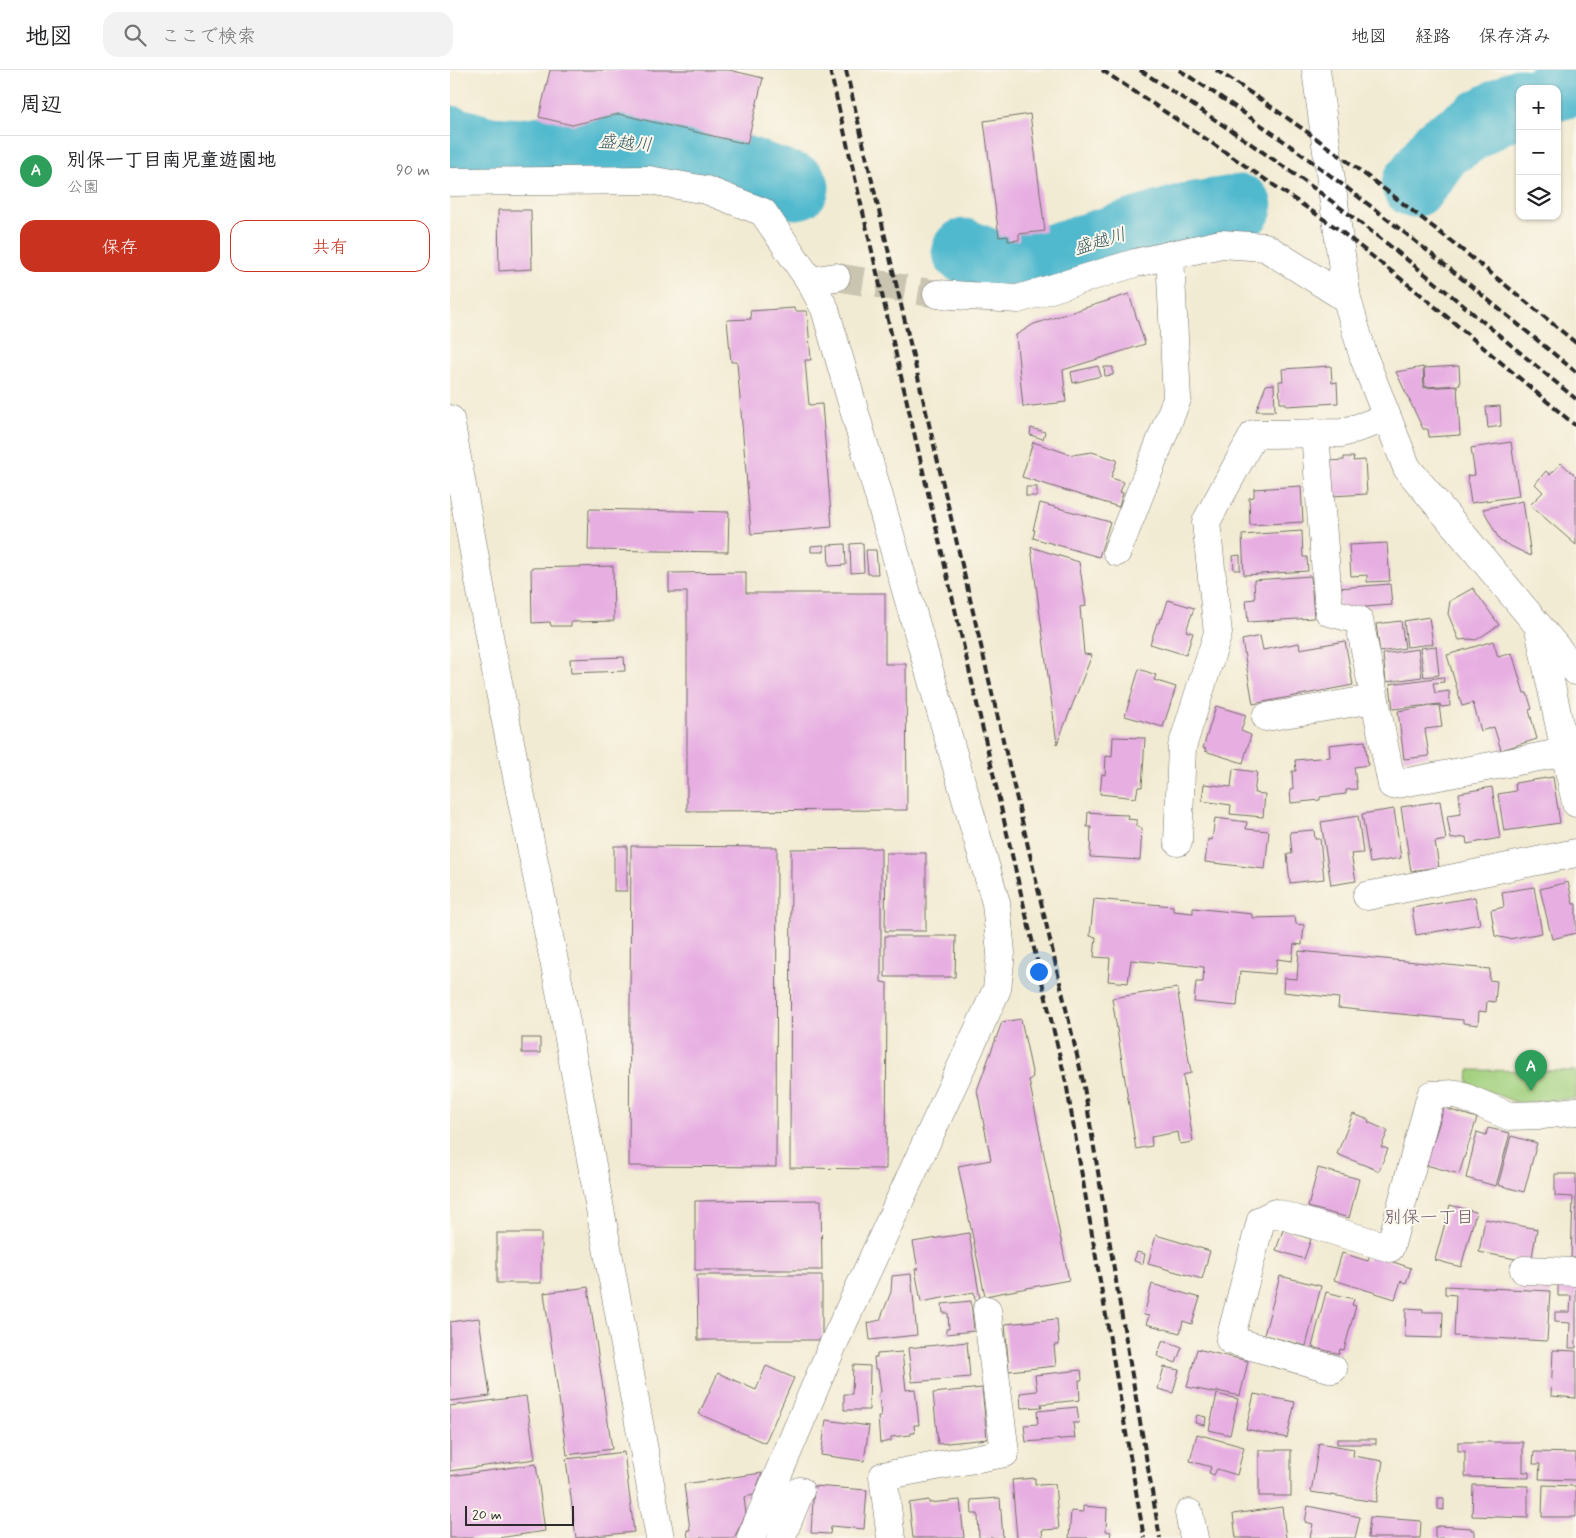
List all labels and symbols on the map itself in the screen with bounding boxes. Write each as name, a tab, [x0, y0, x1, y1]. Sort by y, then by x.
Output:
water label: 盛越川	[597, 130, 653, 158]
water label: 盛越川	[1071, 223, 1129, 261]
your location	[1026, 959, 1052, 985]
pin: A	[1515, 1050, 1547, 1091]
district label: 別保一丁目	[1384, 1206, 1474, 1230]
scale bar	[465, 1503, 574, 1526]

